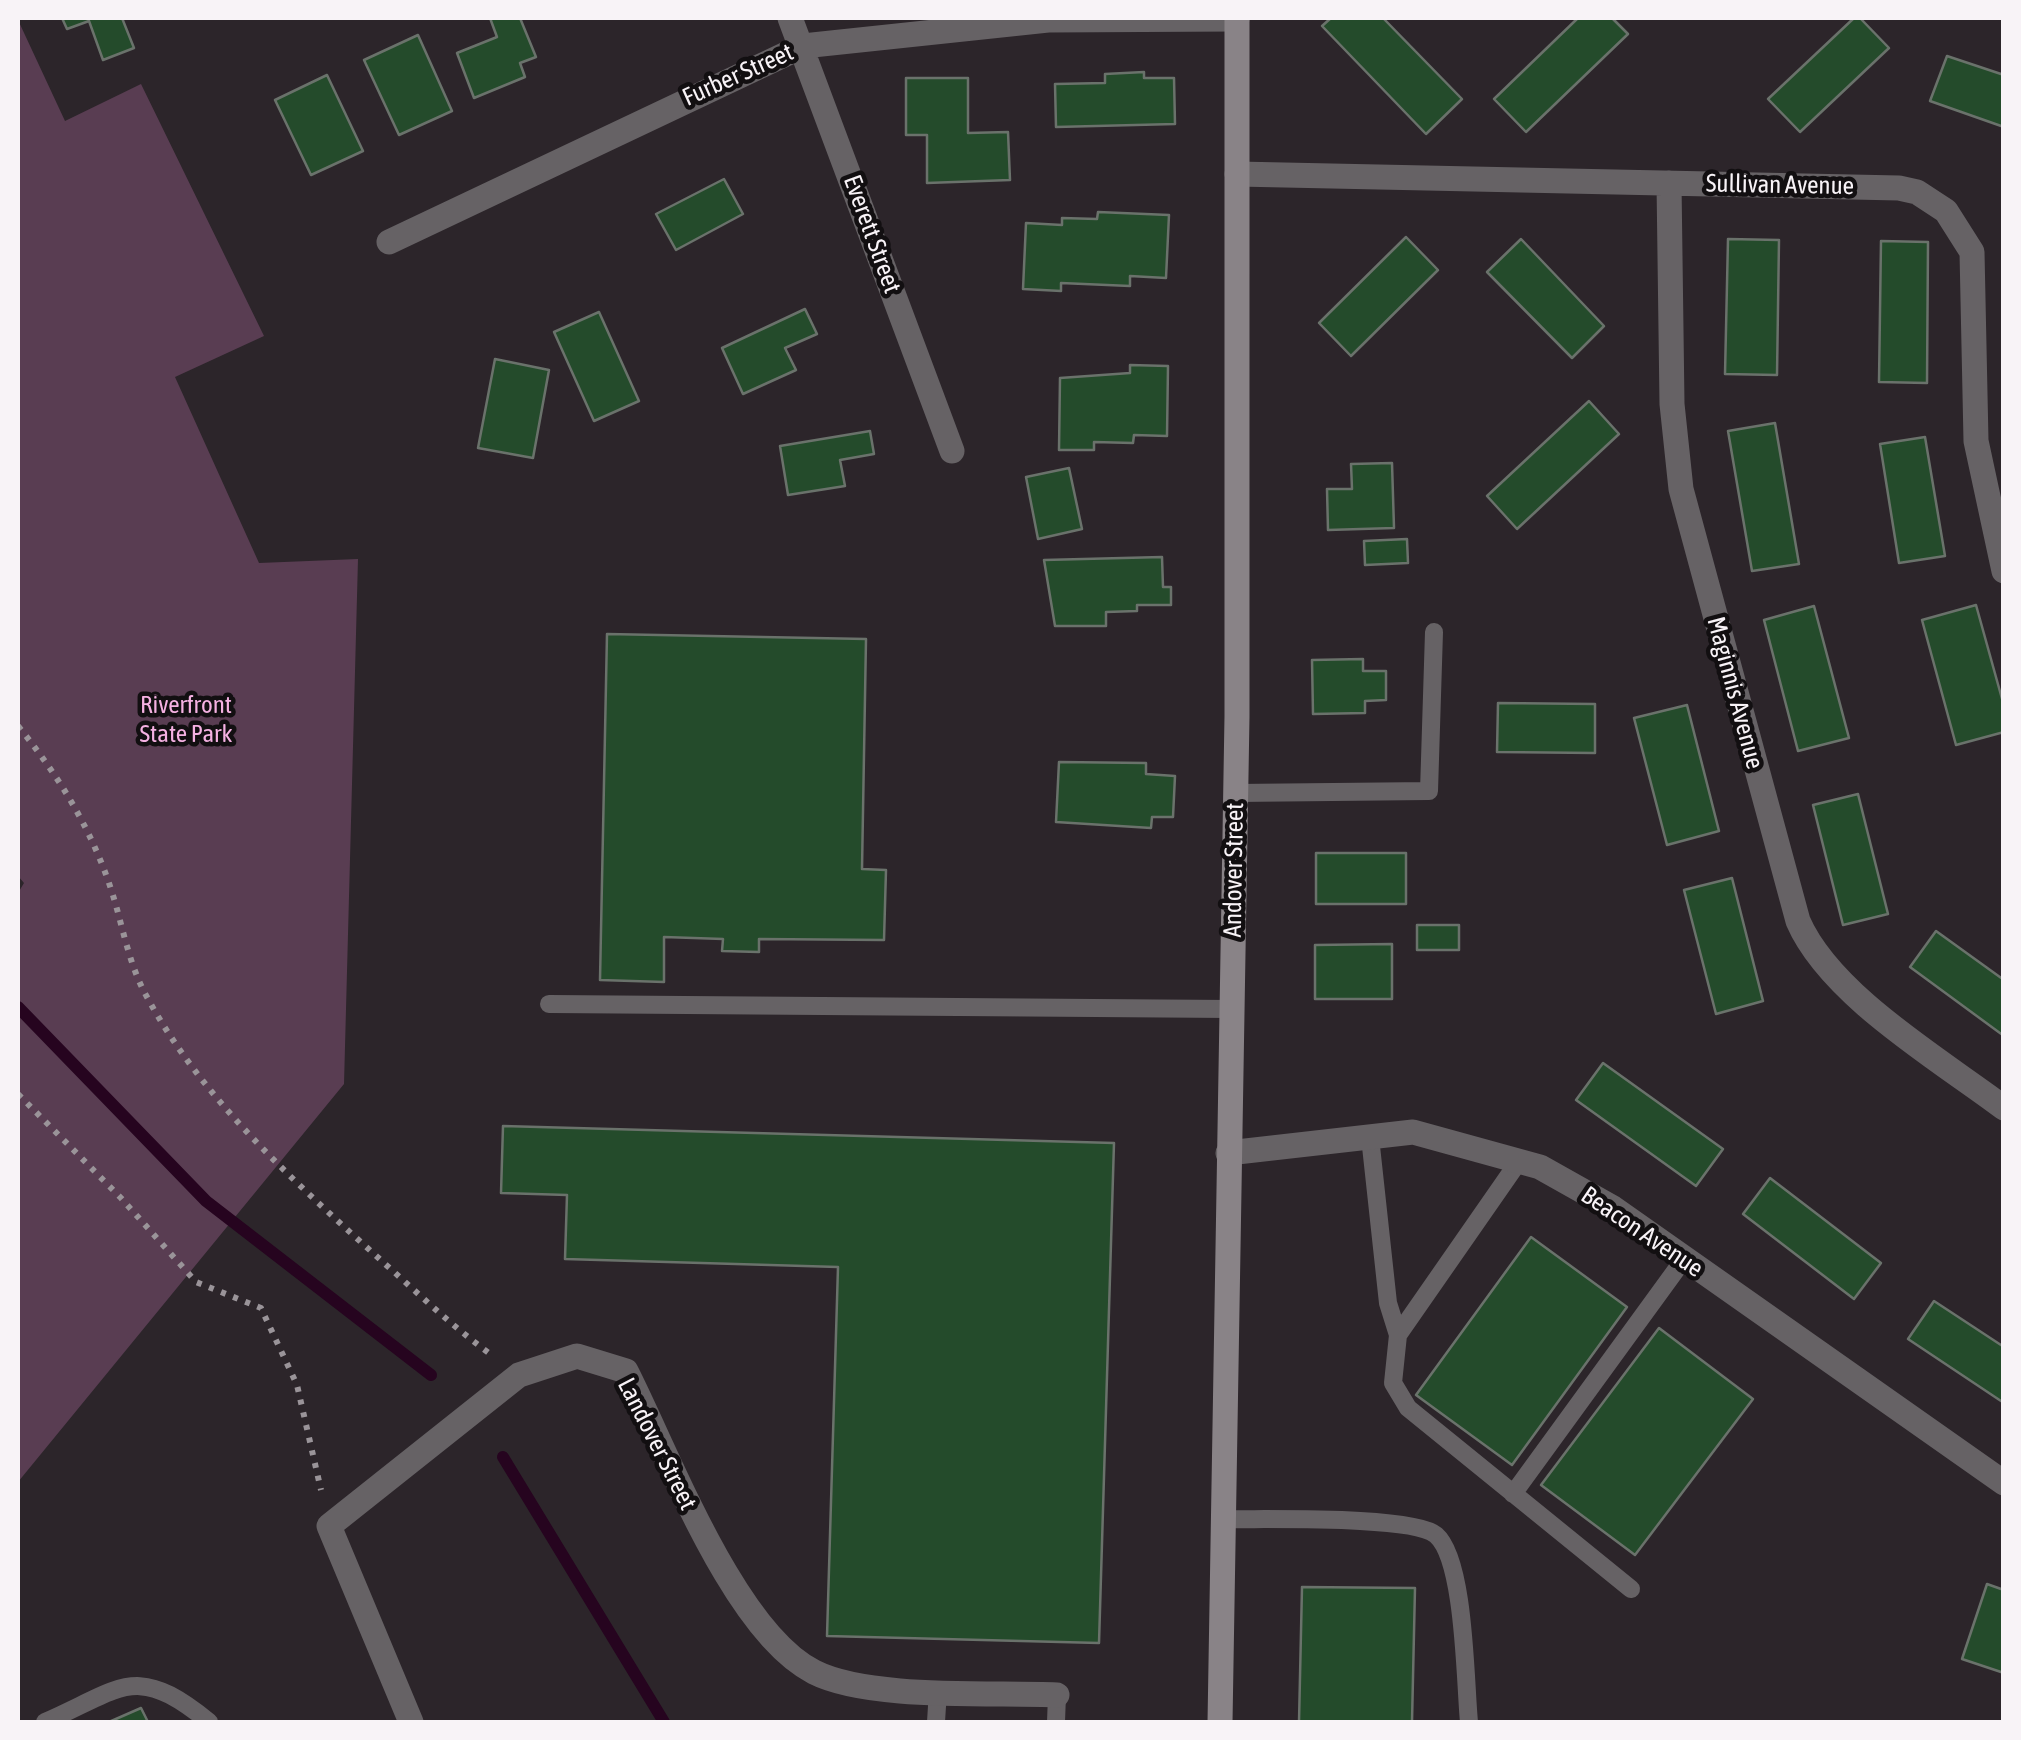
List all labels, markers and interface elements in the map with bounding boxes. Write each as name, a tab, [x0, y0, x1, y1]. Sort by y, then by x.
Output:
street label: Furber Street	[678, 37, 798, 113]
street label: Sullivan Avenue	[1706, 169, 1854, 201]
street label: Everett Street	[837, 171, 907, 297]
street label: Maginnis Avenue	[1700, 614, 1770, 772]
park label: Riverfront State Park	[140, 690, 232, 749]
street label: Andover Street	[1218, 802, 1250, 938]
street label: Beacon Avenue	[1575, 1180, 1709, 1284]
street label: Landover Street	[611, 1373, 703, 1515]

